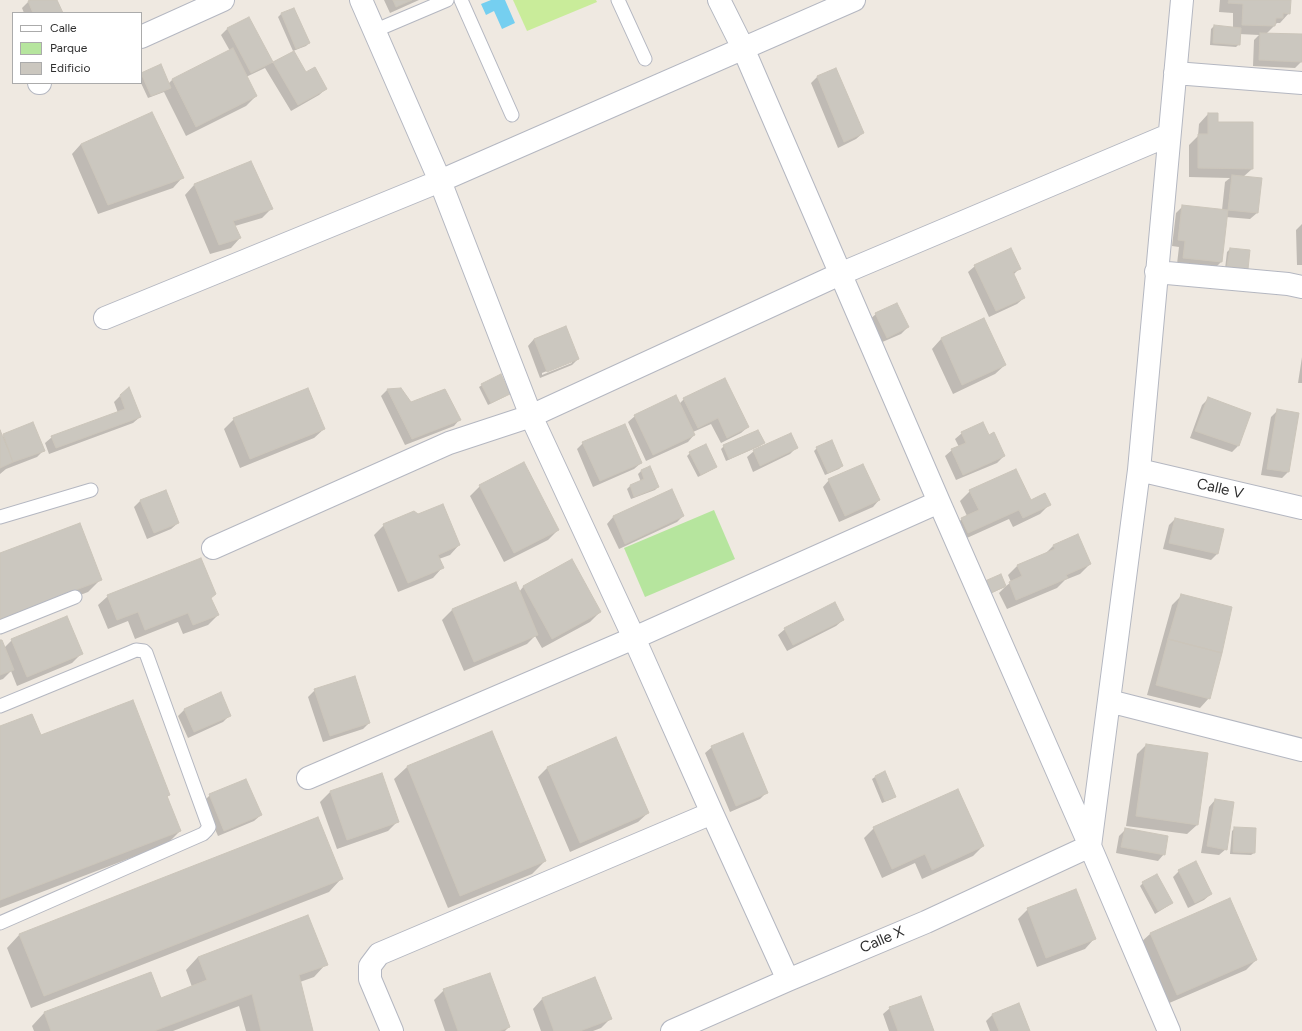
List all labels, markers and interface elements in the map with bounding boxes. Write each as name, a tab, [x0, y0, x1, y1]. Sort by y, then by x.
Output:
legend	[12, 12, 142, 84]
text: Calle	[50, 21, 77, 35]
text: Parque	[50, 41, 87, 55]
text: Edificio	[50, 61, 90, 75]
street label: Calle V	[1195, 475, 1245, 503]
street label: Calle X	[857, 923, 907, 957]

